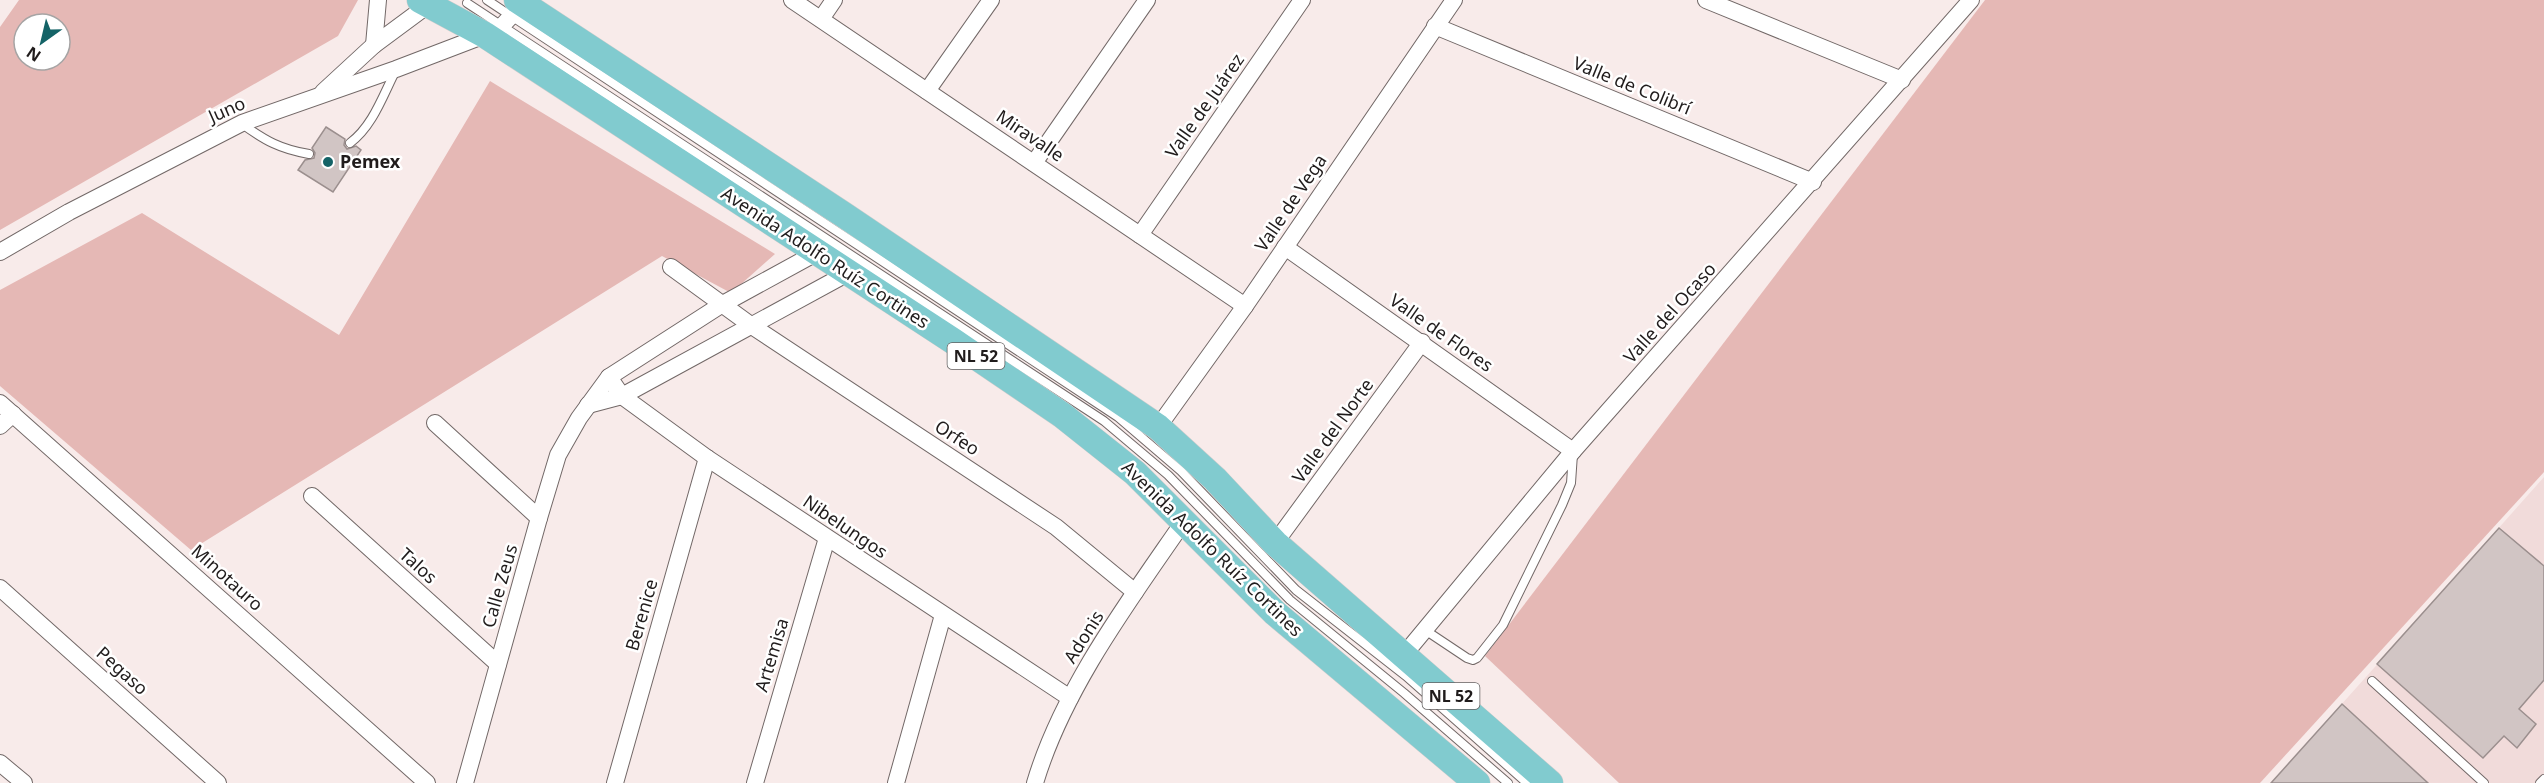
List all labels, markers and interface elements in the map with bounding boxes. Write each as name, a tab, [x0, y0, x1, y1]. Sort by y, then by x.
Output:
north arrow	[12, 12, 72, 72]
text: N	[22, 42, 45, 67]
street label: Valle de Juárez	[1159, 48, 1249, 162]
street label: Valle de Colibrí	[1570, 50, 1695, 120]
street label: Juno	[202, 90, 249, 129]
street label: Miravalle	[992, 104, 1069, 167]
place label: Pemex	[340, 149, 401, 173]
street label: Valle de Vega	[1249, 149, 1332, 256]
marker: Pemex	[321, 155, 335, 169]
street label: Avenida Adolfo Ruíz Cortines	[717, 181, 934, 333]
street label: Valle del Ocaso	[1618, 257, 1721, 368]
street label: Valle de Flores	[1385, 288, 1498, 377]
road number: NL 52	[948, 343, 1004, 369]
street label: Valle del Norte	[1286, 373, 1378, 488]
street label: Orfeo	[931, 414, 985, 460]
street label: Avenida Adolfo Ruíz Cortines	[1117, 455, 1308, 641]
street label: Nibelungos	[799, 489, 892, 563]
street label: Minotauro	[187, 539, 269, 616]
street label: Calle Zeus	[476, 541, 522, 630]
street label: Talos	[395, 542, 443, 589]
street label: Berenice	[619, 576, 663, 653]
street label: Adonis	[1058, 606, 1109, 667]
street label: Artemisa	[748, 615, 794, 694]
street label: Pegaso	[92, 641, 154, 700]
road number: NL 52	[1422, 683, 1480, 709]

